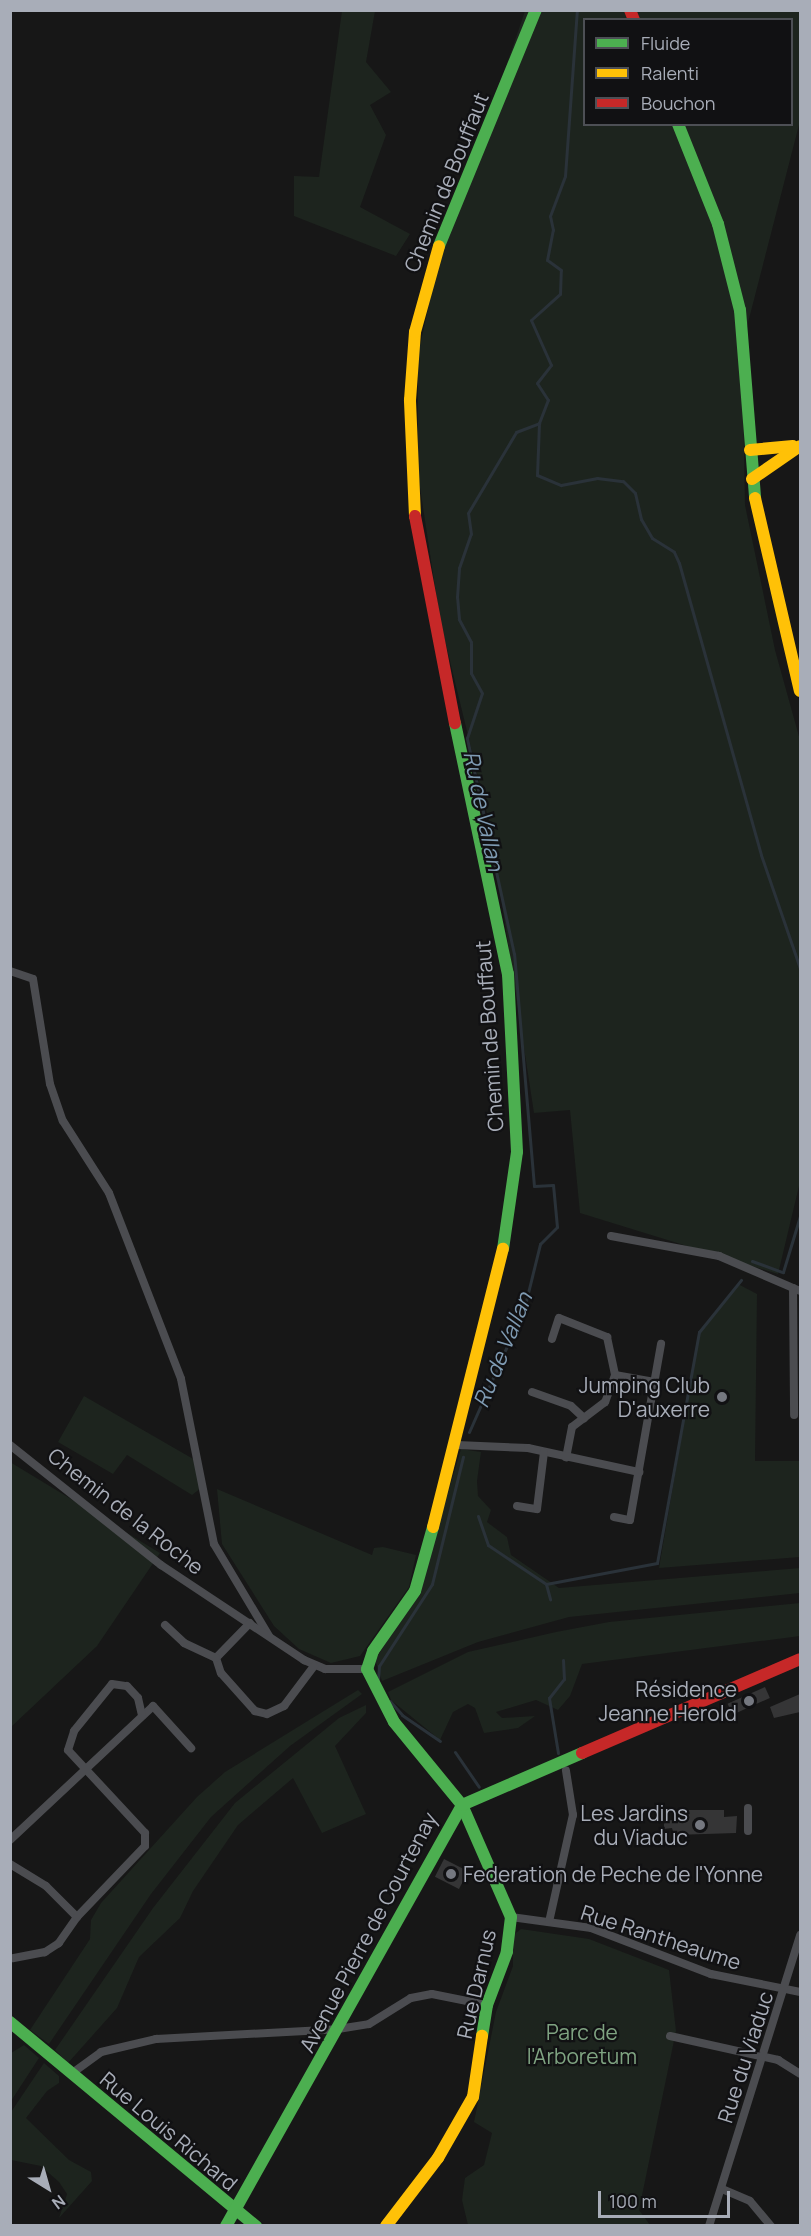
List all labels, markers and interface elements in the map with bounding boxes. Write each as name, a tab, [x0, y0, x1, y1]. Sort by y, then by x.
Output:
legend	[583, 18, 793, 126]
text: Fluide	[641, 31, 690, 55]
text: Ralenti	[641, 61, 699, 85]
street label: Chemin de Bouffaut	[398, 88, 494, 276]
text: Bouchon	[641, 91, 715, 115]
water label: Ru de Vallan	[457, 749, 509, 873]
street label: Chemin de Bouffaut	[470, 940, 508, 1132]
water label: Ru de Vallan	[468, 1289, 538, 1411]
place label: Jumping Club D'auxerre	[579, 1372, 710, 1422]
marker: Jumping Club D'auxerre	[715, 1390, 729, 1404]
street label: Chemin de la Roche	[43, 1442, 209, 1580]
place label: Résidence Jeanne Herold	[598, 1676, 737, 1726]
marker: Résidence Jeanne Herold	[742, 1694, 756, 1708]
place label: Les Jardins du Viaduc	[580, 1800, 688, 1850]
street label: Avenue Pierre de Courtenay	[294, 1808, 442, 2056]
marker: Les Jardins du Viaduc	[693, 1818, 707, 1832]
place label: Federation de Peche de l'Yonne	[463, 1861, 763, 1887]
marker: Federation de Peche de l'Yonne	[444, 1867, 458, 1881]
street label: Rue Rantheaume	[578, 1899, 744, 1975]
street label: Rue Darnus	[451, 1927, 501, 2041]
street label: Rue du Viaduc	[712, 1988, 778, 2126]
park label: Parc de l'Arboretum	[527, 2019, 637, 2069]
street label: Rue Louis Richard	[95, 2066, 243, 2196]
north arrow	[18, 2158, 78, 2218]
scale bar	[601, 2179, 733, 2217]
text: 100 m	[609, 2189, 657, 2213]
text: N	[48, 2190, 70, 2215]

